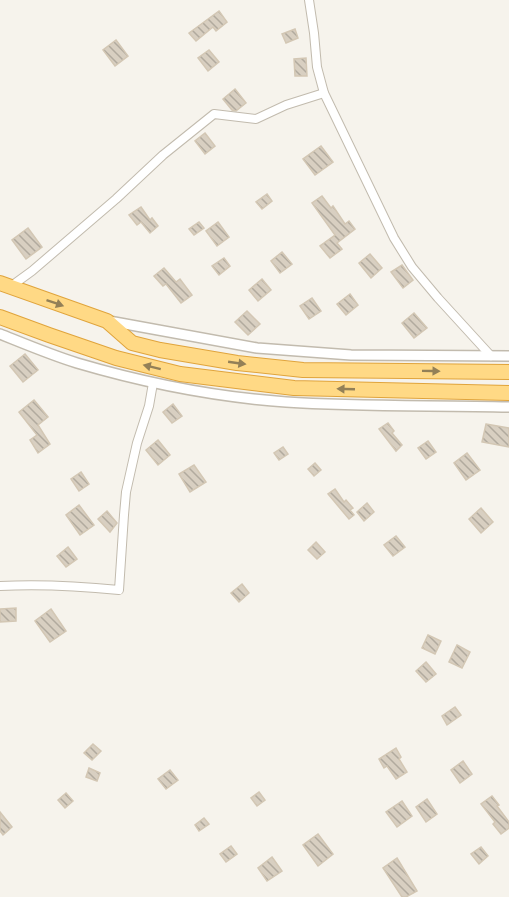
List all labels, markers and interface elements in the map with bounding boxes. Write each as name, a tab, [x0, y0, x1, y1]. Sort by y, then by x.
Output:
one-way arrow	[46, 298, 64, 308]
one-way arrow	[227, 358, 246, 367]
one-way arrow	[143, 361, 161, 371]
one-way arrow	[422, 366, 441, 376]
one-way arrow	[336, 385, 355, 394]

